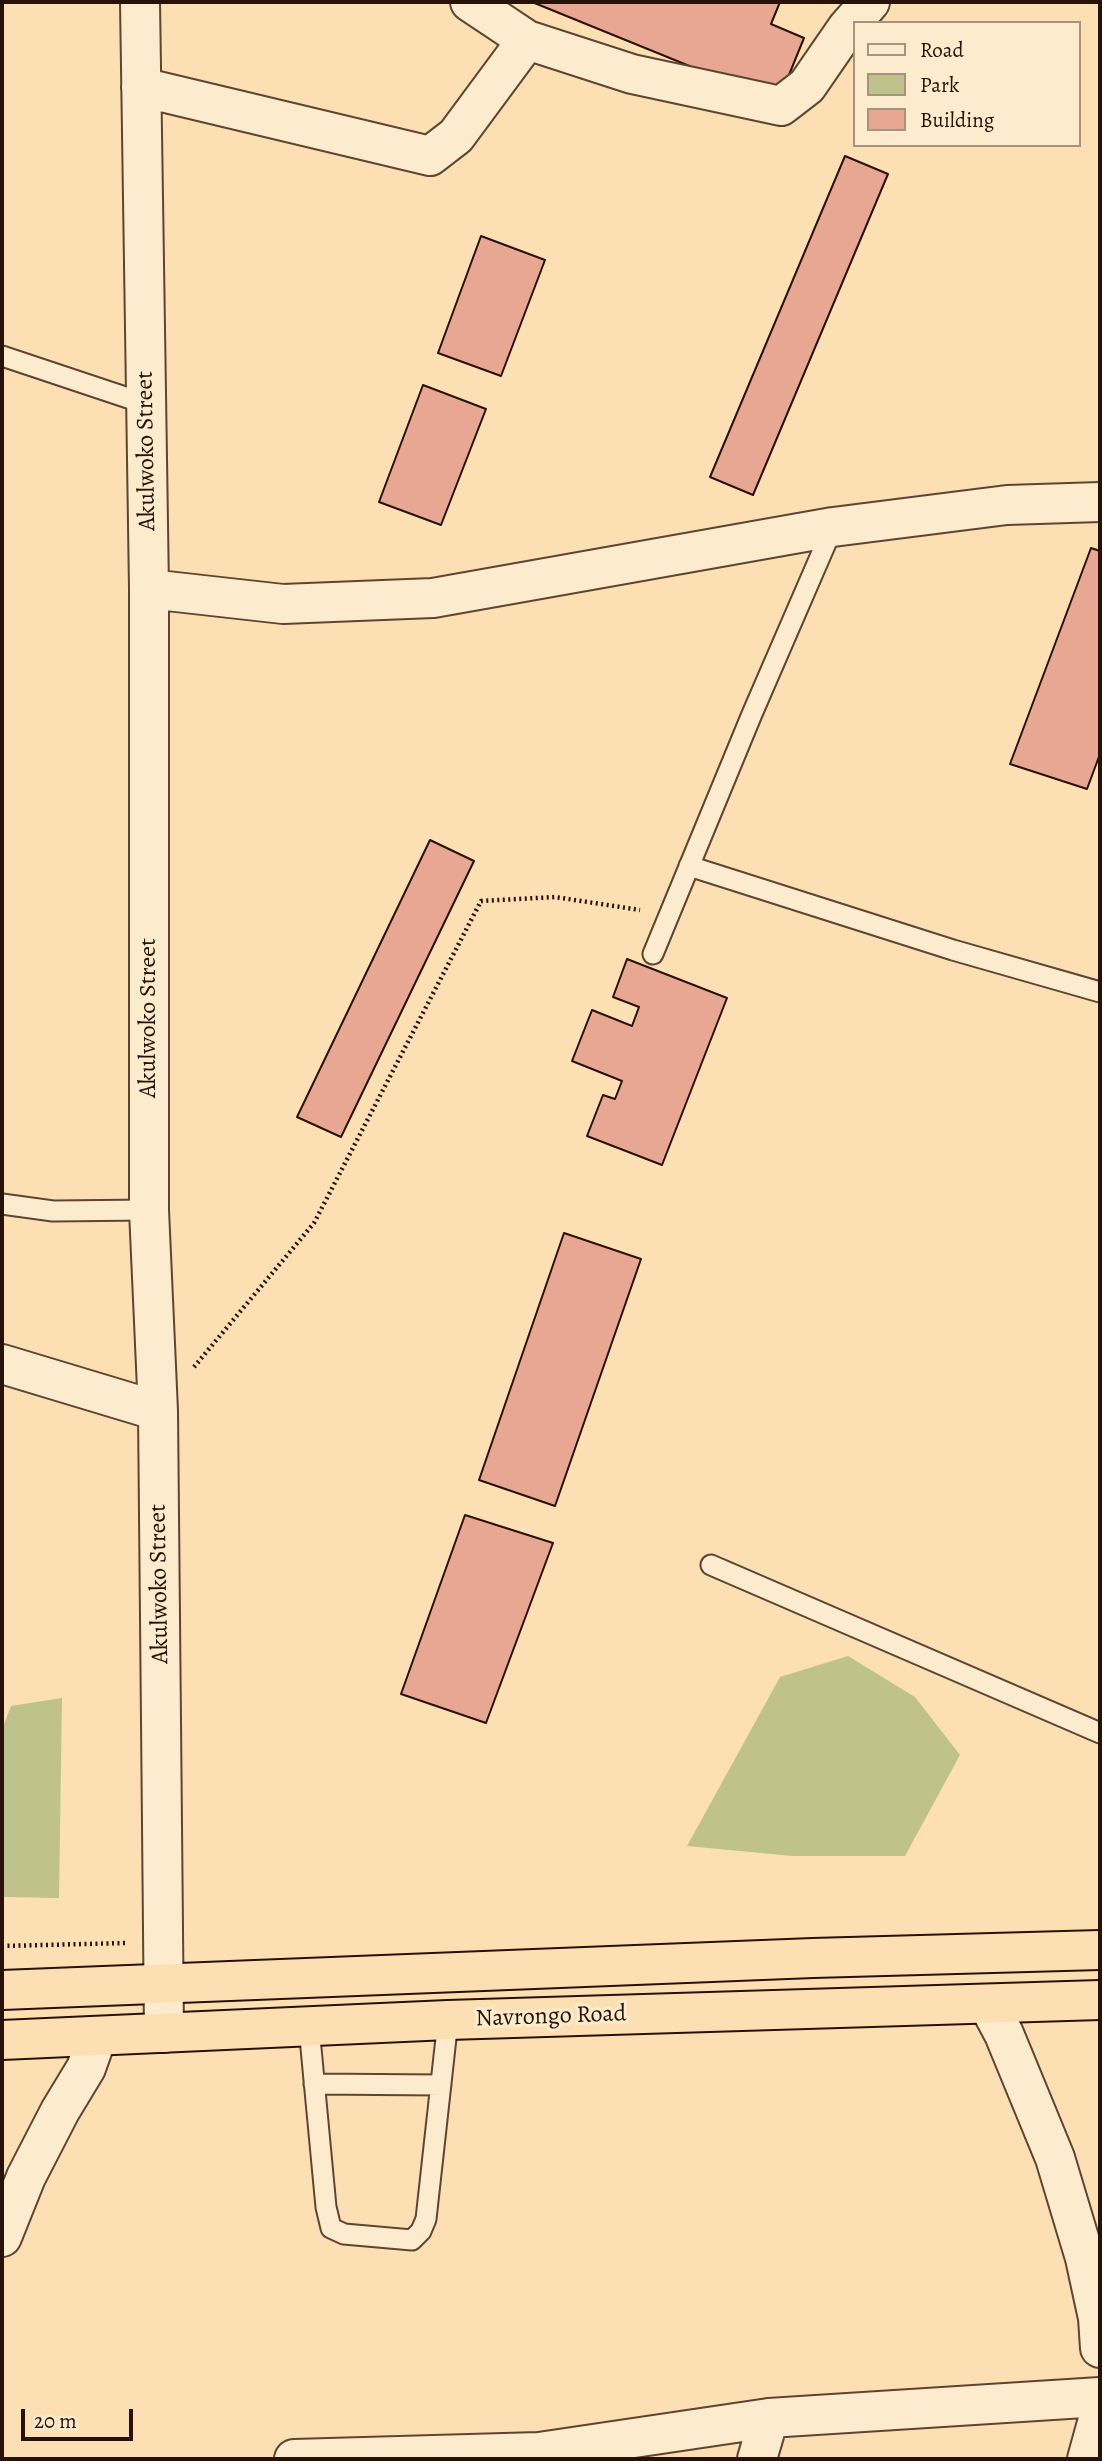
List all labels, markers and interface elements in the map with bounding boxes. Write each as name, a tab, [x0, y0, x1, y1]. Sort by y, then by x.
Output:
legend	[853, 21, 1081, 147]
text: Road	[920, 36, 964, 64]
text: Park	[920, 71, 959, 99]
text: Building	[920, 106, 994, 134]
street label: Akulwoko Street	[131, 371, 163, 531]
street label: Akulwoko Street	[135, 938, 163, 1098]
street label: Akulwoko Street	[144, 1504, 176, 1664]
street label: Navrongo Road	[475, 2000, 627, 2034]
scale bar	[24, 2394, 136, 2438]
text: 20 m	[34, 2407, 77, 2435]

